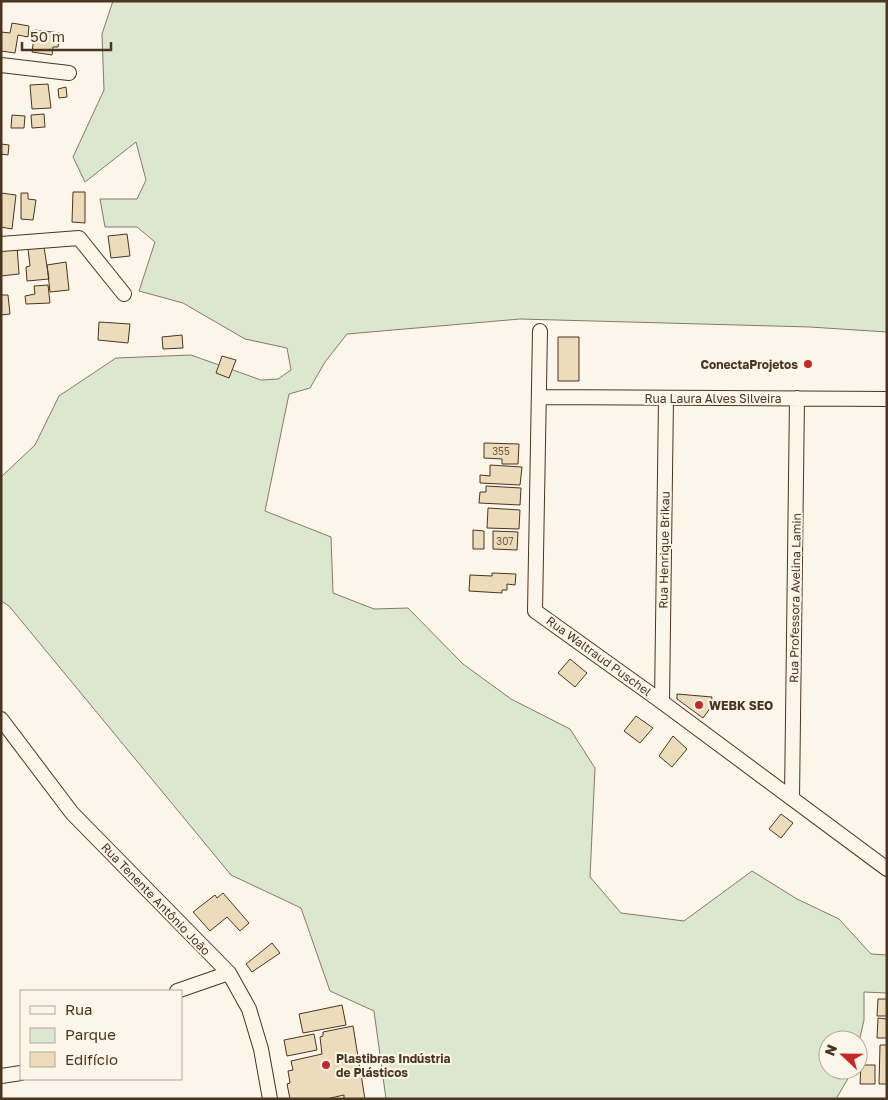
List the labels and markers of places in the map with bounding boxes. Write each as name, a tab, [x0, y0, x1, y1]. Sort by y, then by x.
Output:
place label: ConectaProjetos	[701, 357, 798, 372]
marker: ConectaProjetos	[802, 358, 814, 370]
place label: WEBK SEO	[709, 698, 773, 713]
marker: WEBK SEO	[693, 699, 705, 711]
place label: Plastibras Indústria de Plásticos	[336, 1051, 451, 1080]
marker: Plastibras Indústria de Plásticos	[320, 1059, 332, 1071]

